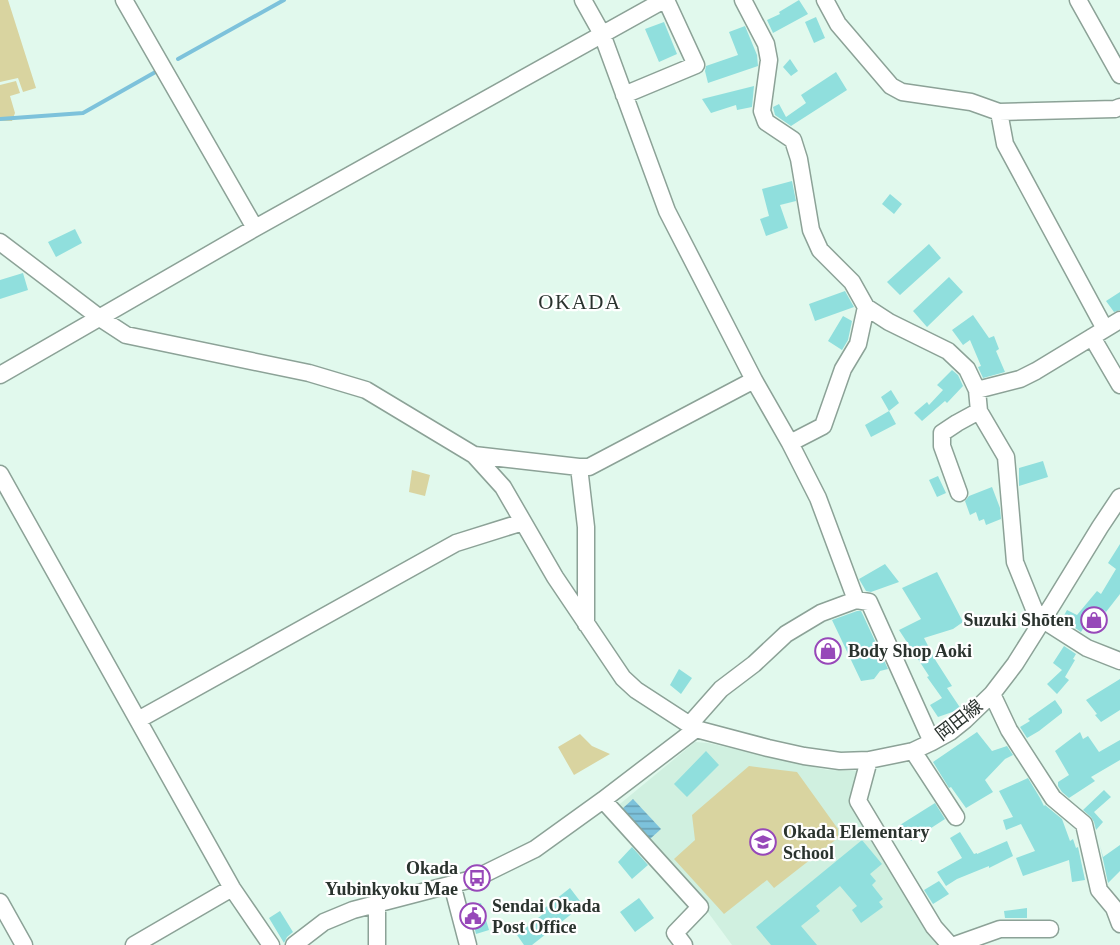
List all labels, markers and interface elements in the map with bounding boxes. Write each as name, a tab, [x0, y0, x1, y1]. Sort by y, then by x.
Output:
district label: OKADA	[538, 290, 622, 314]
shop icon: Suzuki Shōten	[1079, 605, 1109, 635]
place label: Suzuki Shōten	[963, 610, 1074, 630]
shop icon: Body Shop Aoki	[813, 636, 843, 666]
place label: Body Shop Aoki	[848, 641, 972, 661]
street label: 岡田線	[932, 695, 986, 745]
place label: Okada Elementary School	[783, 822, 930, 863]
school or university icon: Okada Elementary School	[748, 827, 778, 857]
place label: Okada Yubinkyoku Mae	[325, 858, 458, 899]
bus stop icon: Okada Yubinkyoku Mae	[462, 863, 492, 893]
place label: Sendai Okada Post Office	[492, 896, 601, 937]
public building icon: Sendai Okada Post Office	[458, 901, 488, 931]

